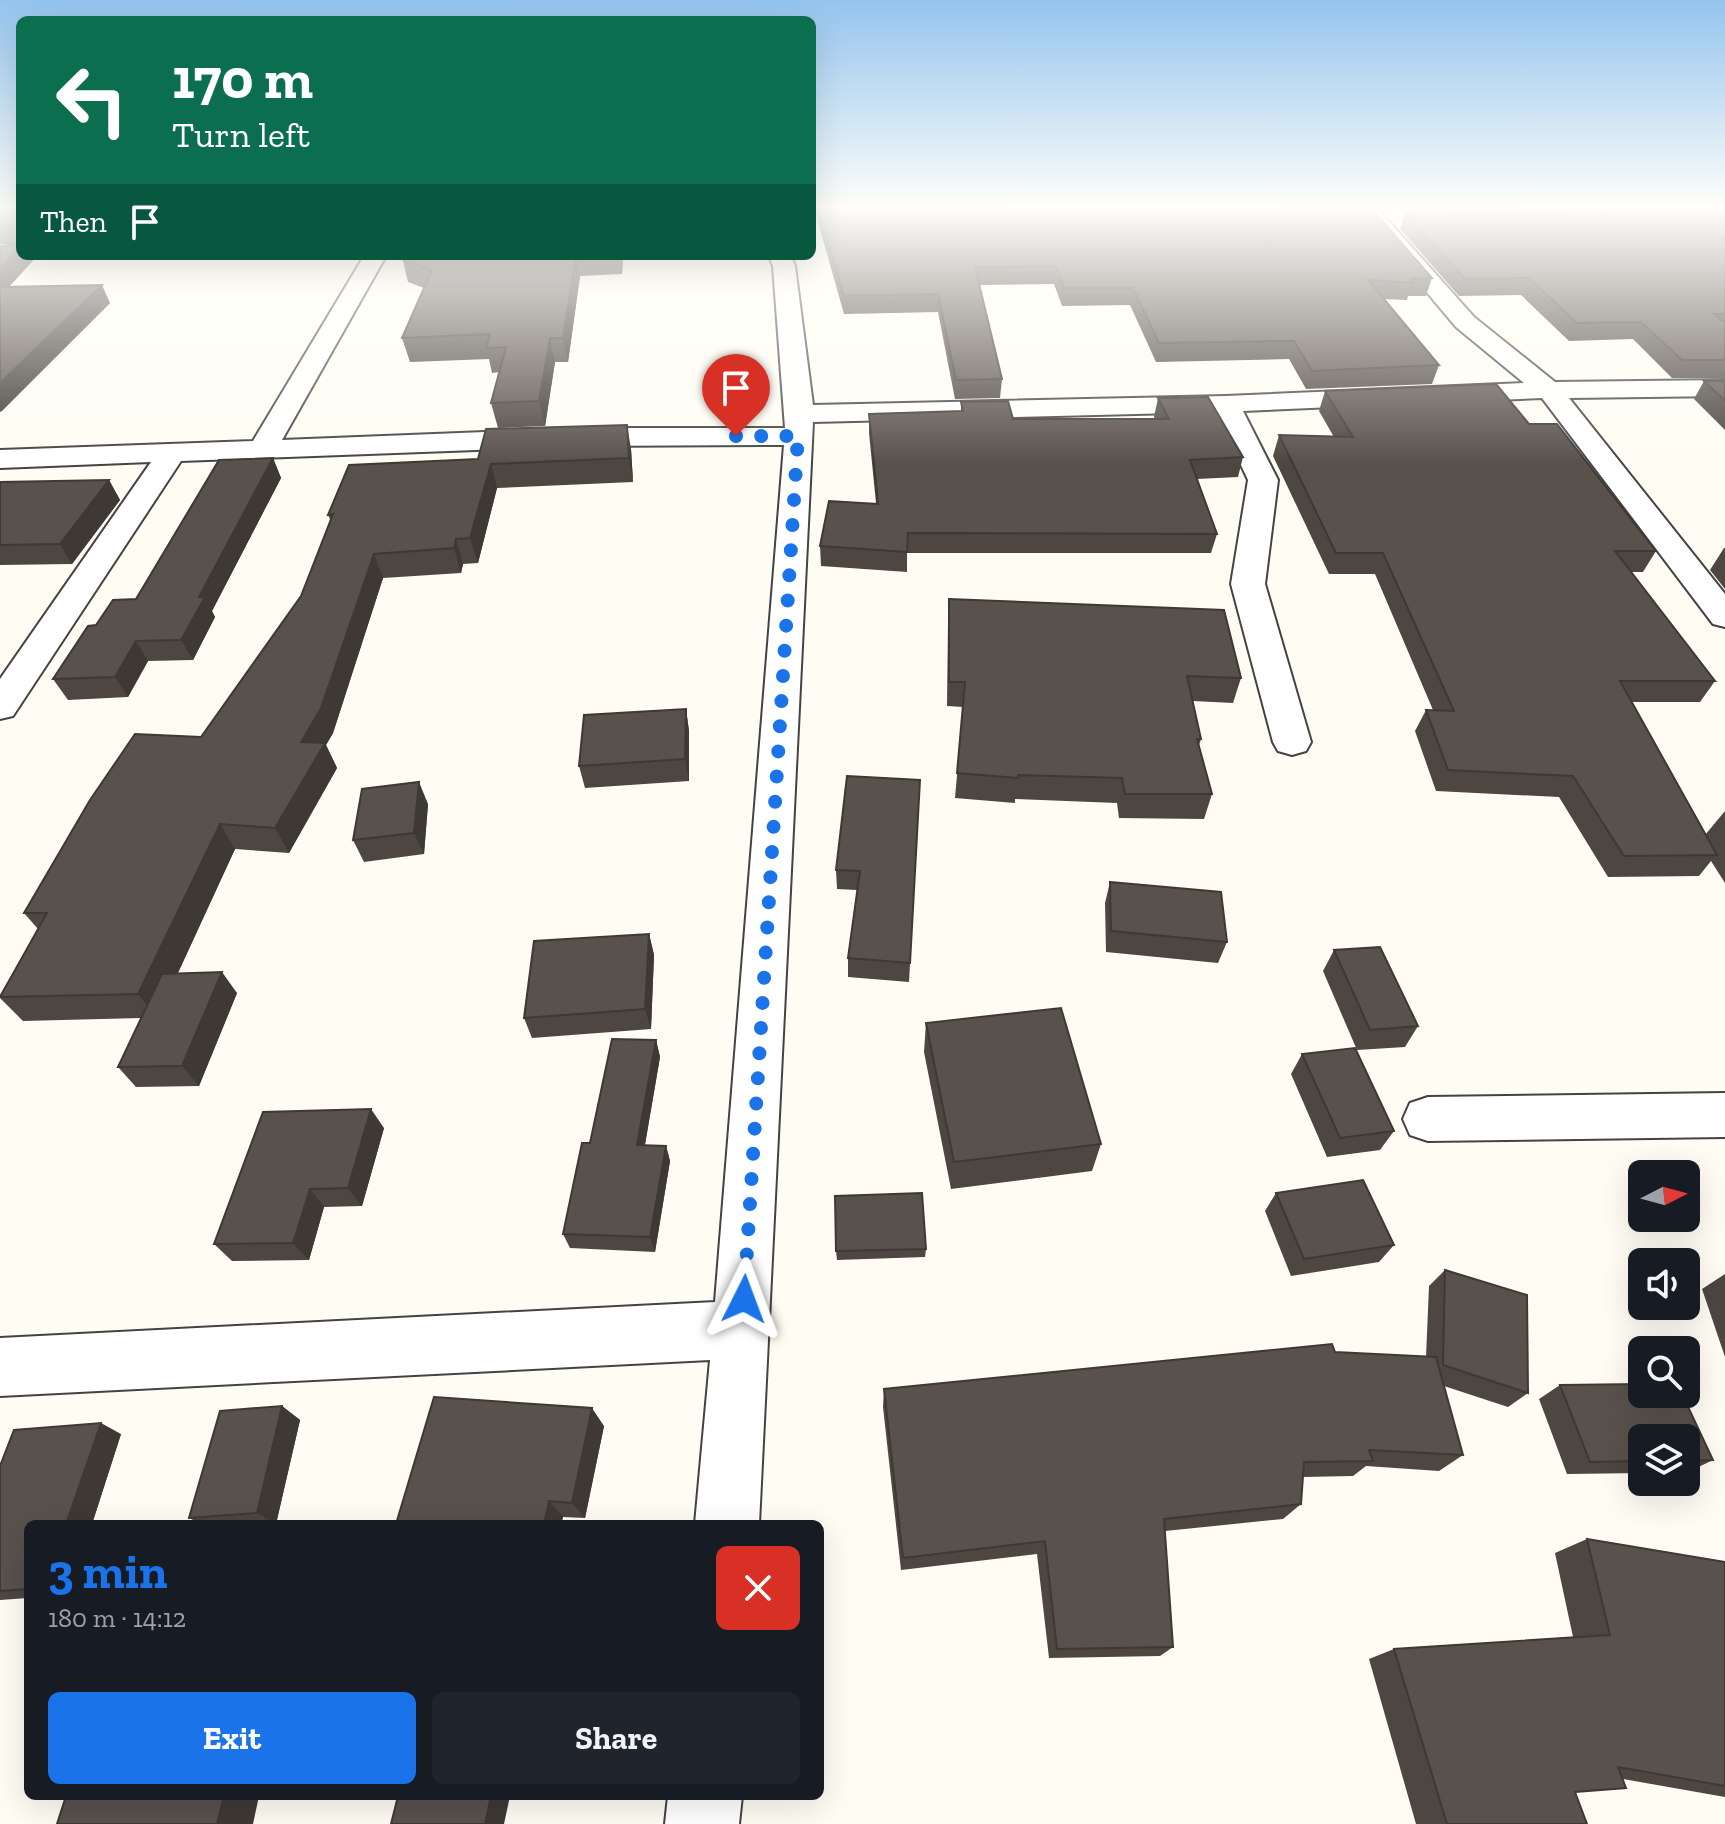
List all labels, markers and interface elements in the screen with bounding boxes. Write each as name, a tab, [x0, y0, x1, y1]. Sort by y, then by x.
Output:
text: 170 m	[172, 45, 313, 112]
icon: left	[40, 48, 144, 152]
text: Turn left	[172, 113, 310, 156]
icon: arrive	[123, 200, 167, 244]
text: Then	[40, 204, 107, 240]
pin	[702, 354, 770, 436]
icon: arrive	[714, 366, 758, 410]
north arrow	[1628, 1160, 1700, 1232]
map controls	[1628, 1160, 1700, 1496]
button: sound	[1628, 1248, 1700, 1320]
position arrow	[702, 1257, 786, 1341]
button: search	[1628, 1336, 1700, 1408]
button: layers	[1628, 1424, 1700, 1496]
text: 3 min	[48, 1543, 167, 1600]
button: close	[716, 1546, 800, 1630]
text: 180 m · 14:12	[48, 1602, 186, 1634]
button: Exit	[48, 1692, 416, 1784]
button: Share	[432, 1692, 800, 1784]

